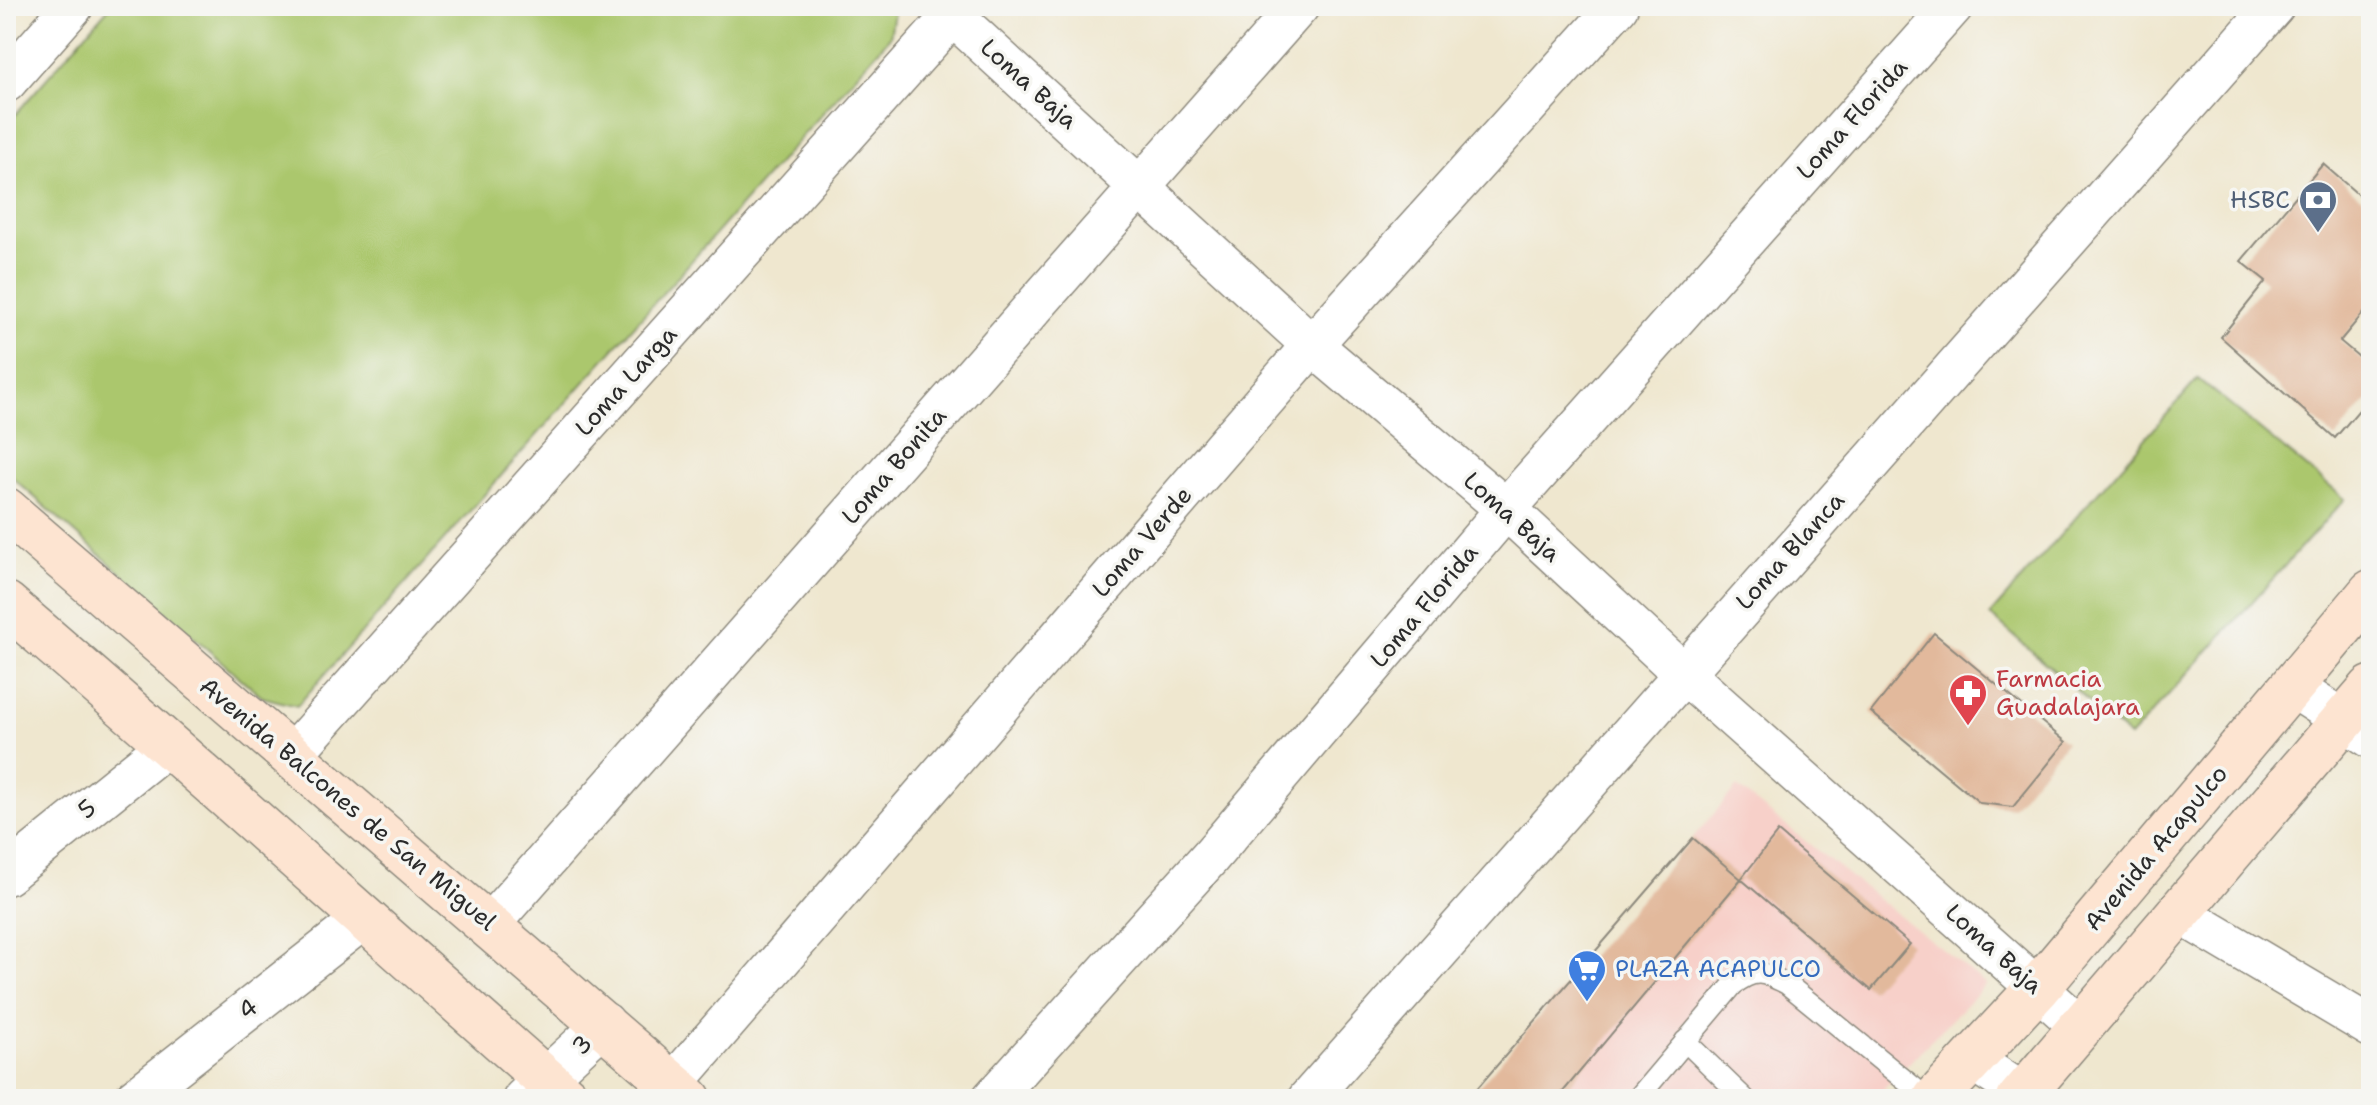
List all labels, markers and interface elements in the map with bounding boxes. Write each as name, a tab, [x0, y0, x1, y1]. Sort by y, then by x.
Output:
street label: Loma Baja	[973, 32, 1085, 136]
street label: Loma Florida	[1789, 52, 1915, 186]
bank icon: HSBC	[2297, 179, 2339, 234]
place label: HSBC	[2230, 184, 2290, 216]
street label: Loma Larga	[568, 319, 684, 443]
street label: Loma Bonita	[834, 401, 954, 531]
street label: Loma Baja	[1456, 465, 1568, 569]
street label: Loma Verde	[1085, 480, 1199, 604]
street label: Loma Blanca	[1728, 485, 1852, 617]
street label: Loma Florida	[1363, 537, 1485, 675]
place label: Farmacia Guadalajara	[1996, 663, 2140, 723]
street label: Avenida Balcones de San Miguel	[193, 670, 504, 938]
pharmacy icon: Farmacia Guadalajara	[1947, 672, 1989, 727]
street label: Avenida Acapulco	[2077, 758, 2235, 938]
street label: 5	[71, 792, 103, 826]
street label: Loma Baja	[1938, 897, 2050, 1001]
supermarket icon: PLAZA ACAPULCO	[1566, 948, 1608, 1003]
place label: PLAZA ACAPULCO	[1615, 953, 1821, 985]
street label: 4	[232, 991, 264, 1027]
street label: 3	[565, 1028, 599, 1062]

